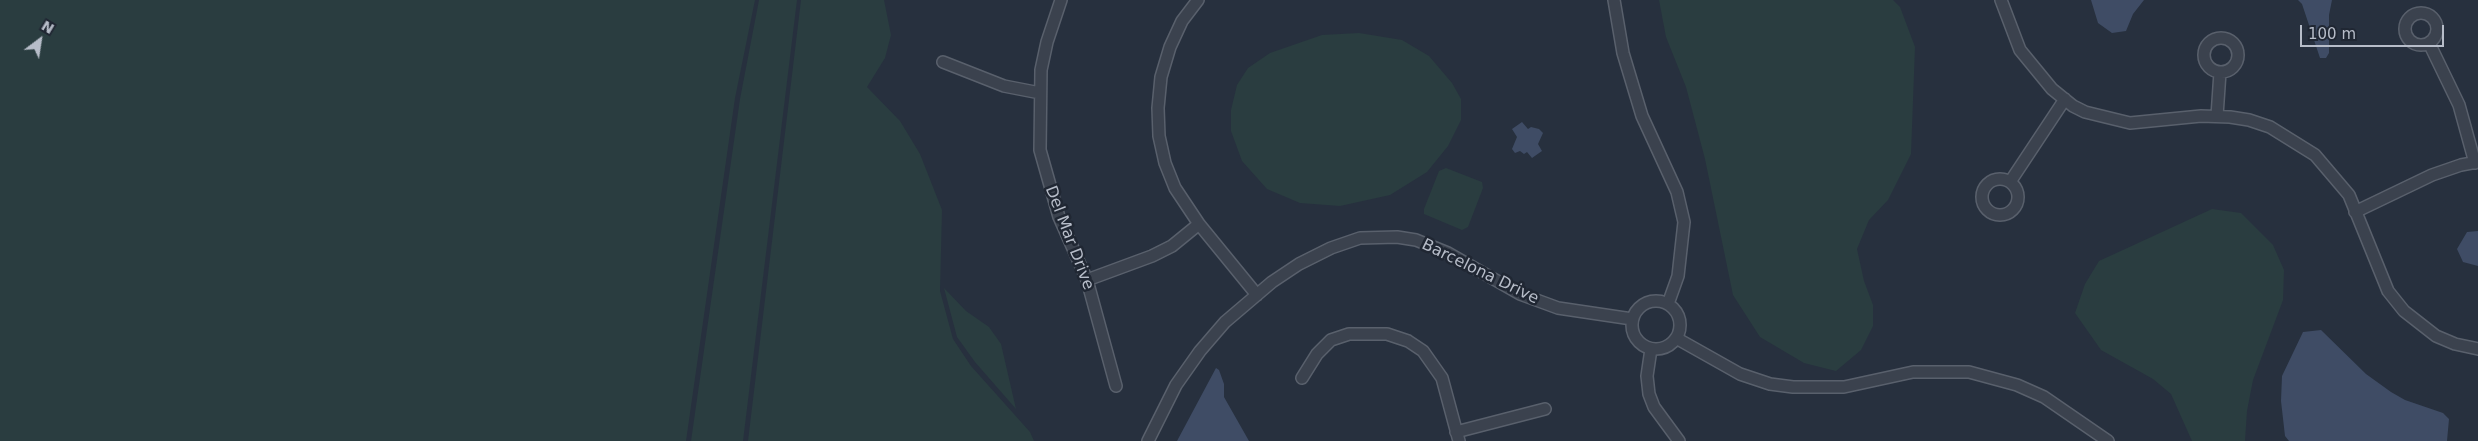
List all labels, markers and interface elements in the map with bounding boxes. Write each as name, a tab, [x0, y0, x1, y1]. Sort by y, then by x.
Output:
north arrow	[15, 15, 65, 65]
scale bar	[2303, 15, 2447, 47]
text: N	[39, 17, 57, 37]
text: 100 m	[2308, 25, 2356, 43]
street label: Del Mar Drive	[1040, 183, 1098, 293]
street label: Barcelona Drive	[1418, 235, 1542, 309]

